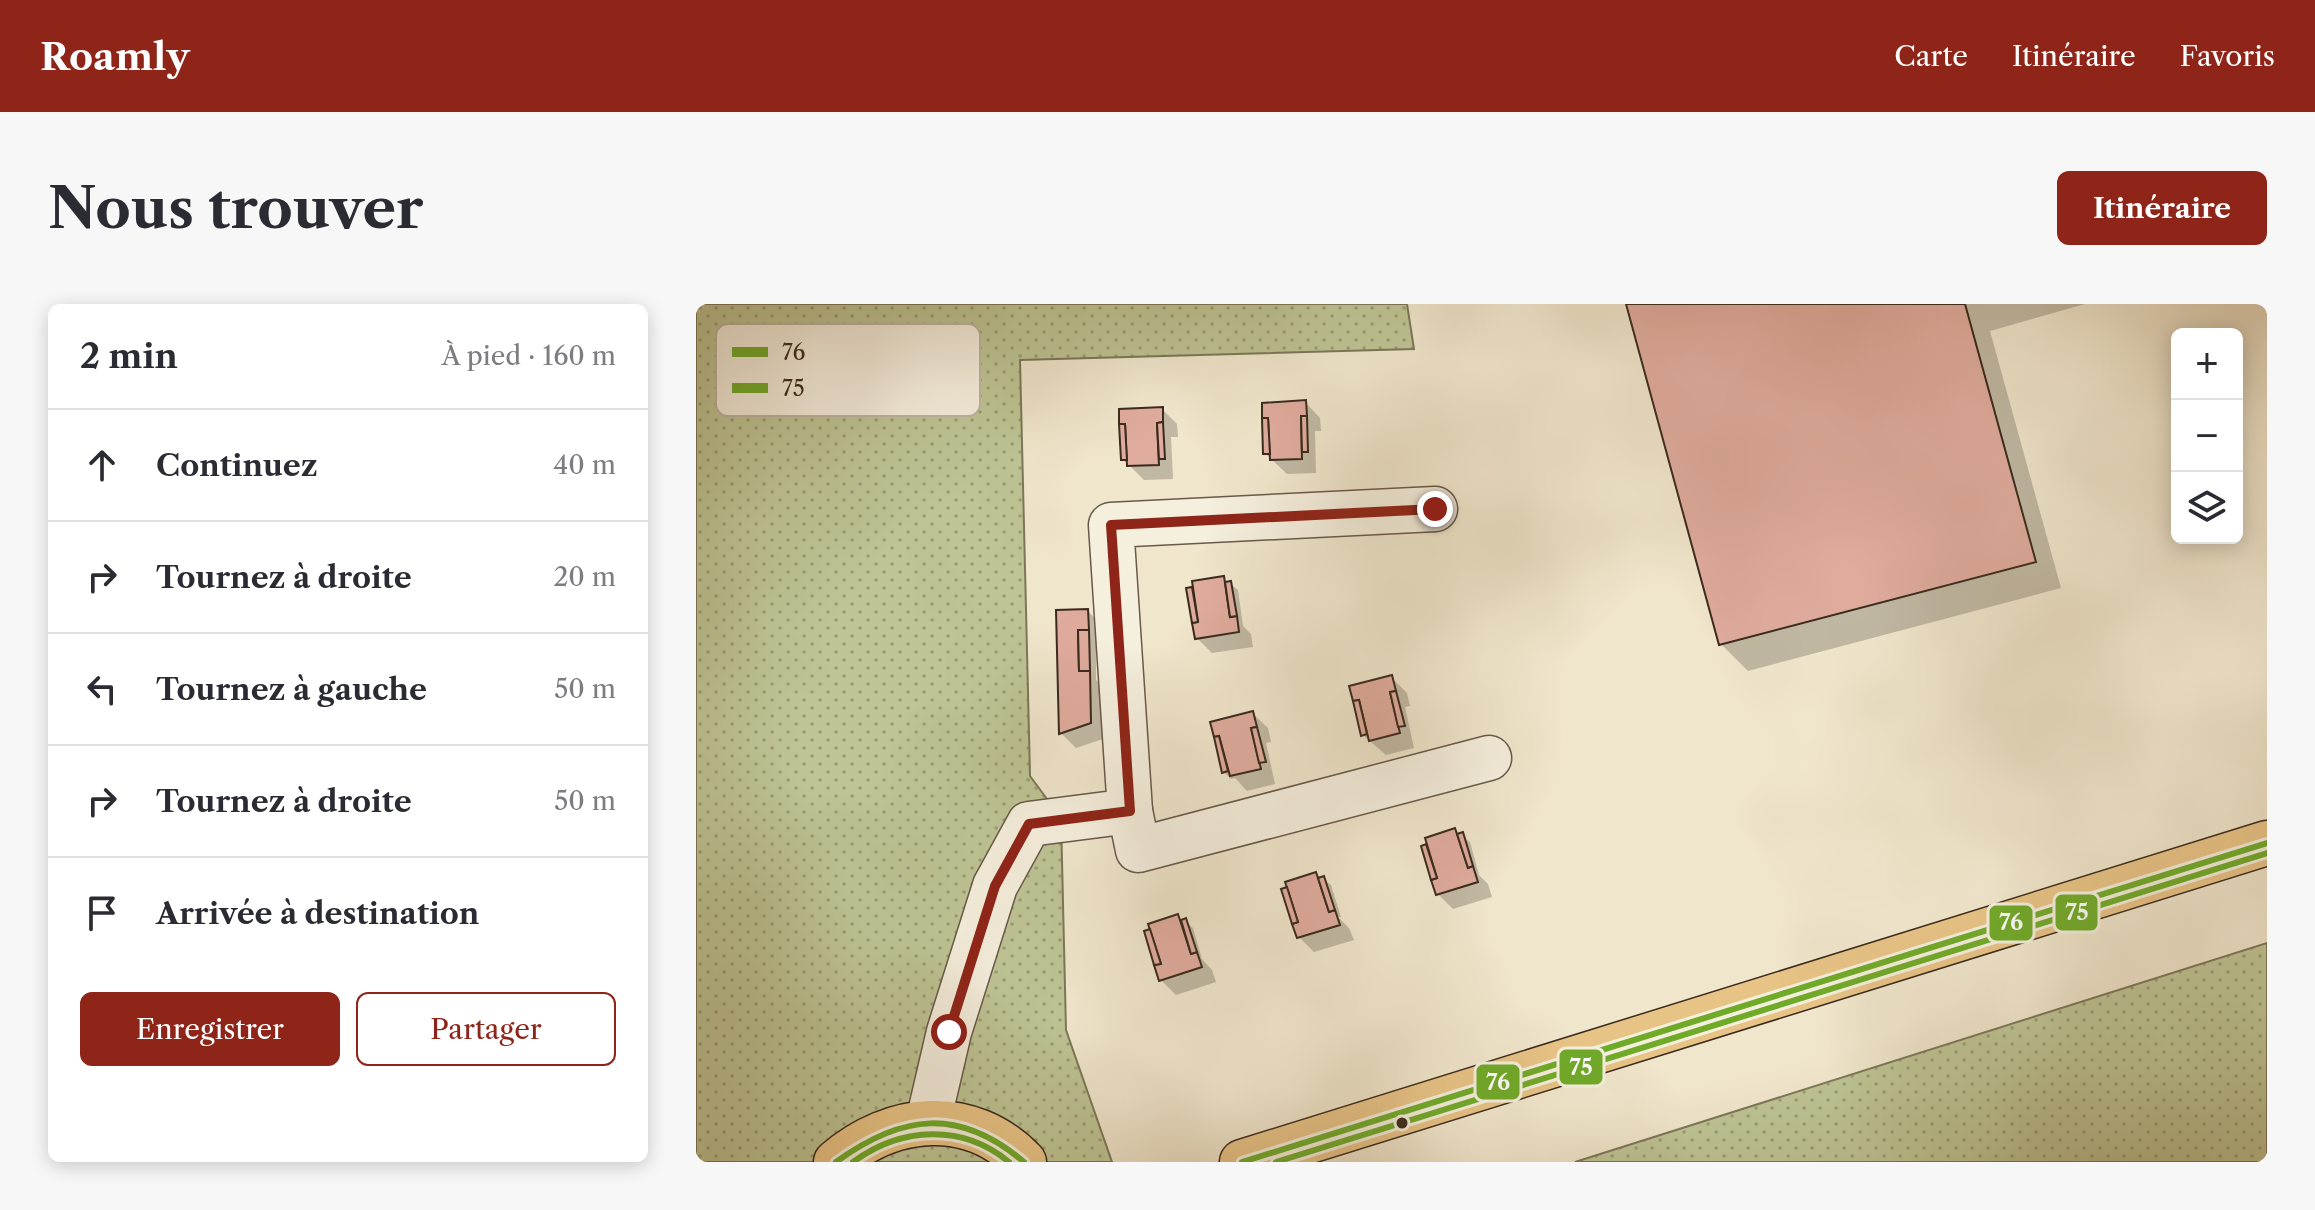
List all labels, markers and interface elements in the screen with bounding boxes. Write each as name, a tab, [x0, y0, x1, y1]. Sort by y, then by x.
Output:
text: Roamly	[40, 33, 189, 80]
text: Carte	[1894, 39, 1968, 73]
text: Itinéraire	[2012, 39, 2136, 73]
text: Favoris	[2180, 39, 2275, 73]
button: Itinéraire	[2057, 171, 2267, 245]
text: Nous trouver	[48, 174, 423, 243]
legend	[716, 324, 980, 416]
map controls	[2171, 328, 2243, 544]
button: +	[2171, 328, 2243, 400]
text: 2 min	[80, 335, 178, 377]
text: 76	[782, 339, 805, 366]
text: À pied · 160 m	[442, 340, 616, 372]
text: 75	[782, 375, 805, 402]
button: −	[2171, 400, 2243, 472]
icon: ahead	[80, 443, 124, 487]
text: Continuez	[156, 447, 318, 484]
text: 40 m	[553, 449, 616, 481]
button: layers	[2171, 472, 2243, 544]
route end	[1417, 491, 1453, 527]
icon: right	[80, 555, 124, 599]
text: Tournez à droite	[156, 559, 412, 596]
text: 20 m	[553, 561, 616, 593]
icon: left	[80, 667, 124, 711]
text: Tournez à gauche	[156, 671, 427, 708]
text: 50 m	[554, 673, 616, 705]
icon: right	[80, 779, 124, 823]
text: Tournez à droite	[156, 783, 412, 820]
text: 50 m	[554, 785, 616, 817]
icon: arrive	[80, 891, 124, 935]
line badge: 75	[2054, 893, 2099, 932]
text: Arrivée à destination	[156, 895, 479, 932]
text: 75	[2065, 899, 2089, 926]
line badge: 76	[1988, 904, 2034, 942]
text: 76	[1999, 909, 2023, 936]
button: Enregistrer	[80, 992, 340, 1066]
button: Partager	[356, 992, 616, 1066]
route start	[931, 1014, 967, 1050]
line badge: 75	[1558, 1048, 1604, 1086]
text: 75	[1569, 1054, 1593, 1081]
line badge: 76	[1475, 1063, 1521, 1101]
text: 76	[1486, 1069, 1510, 1096]
unlabelled marker	[1394, 1115, 1410, 1131]

